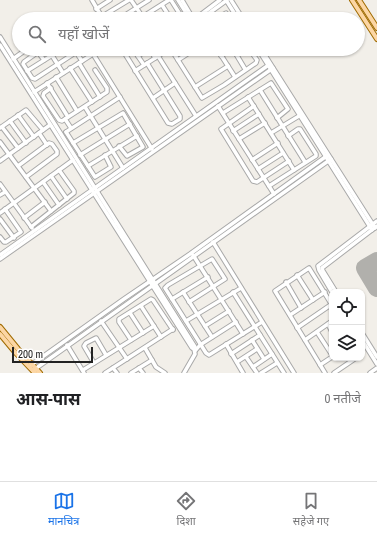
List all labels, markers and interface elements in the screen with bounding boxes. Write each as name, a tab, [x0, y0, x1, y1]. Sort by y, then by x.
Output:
search box	[12, 12, 365, 56]
icon: search	[26, 23, 48, 45]
text: यहाँ खोजें	[58, 23, 109, 44]
map controls	[329, 289, 365, 361]
button: locate	[329, 289, 365, 325]
button: layers	[329, 325, 365, 361]
scale bar	[12, 345, 93, 364]
text: 200 m	[18, 347, 43, 361]
text: आस-पास	[16, 387, 81, 410]
text: 0 नतीजे	[324, 390, 361, 407]
tab: मानचित्र	[48, 490, 79, 529]
tab: दिशा	[175, 490, 197, 529]
tab: सहेजे गए	[293, 490, 329, 529]

